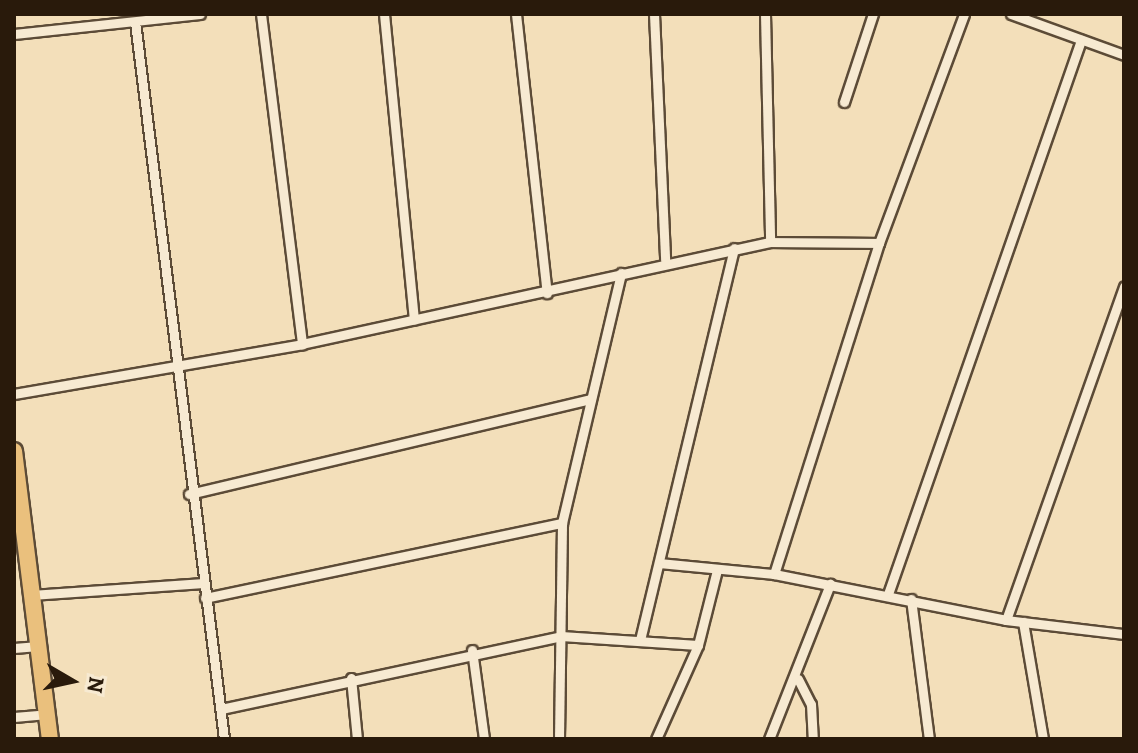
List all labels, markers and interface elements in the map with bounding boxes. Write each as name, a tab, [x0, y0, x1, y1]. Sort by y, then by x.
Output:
north arrow	[32, 641, 112, 721]
text: N	[80, 674, 112, 695]

